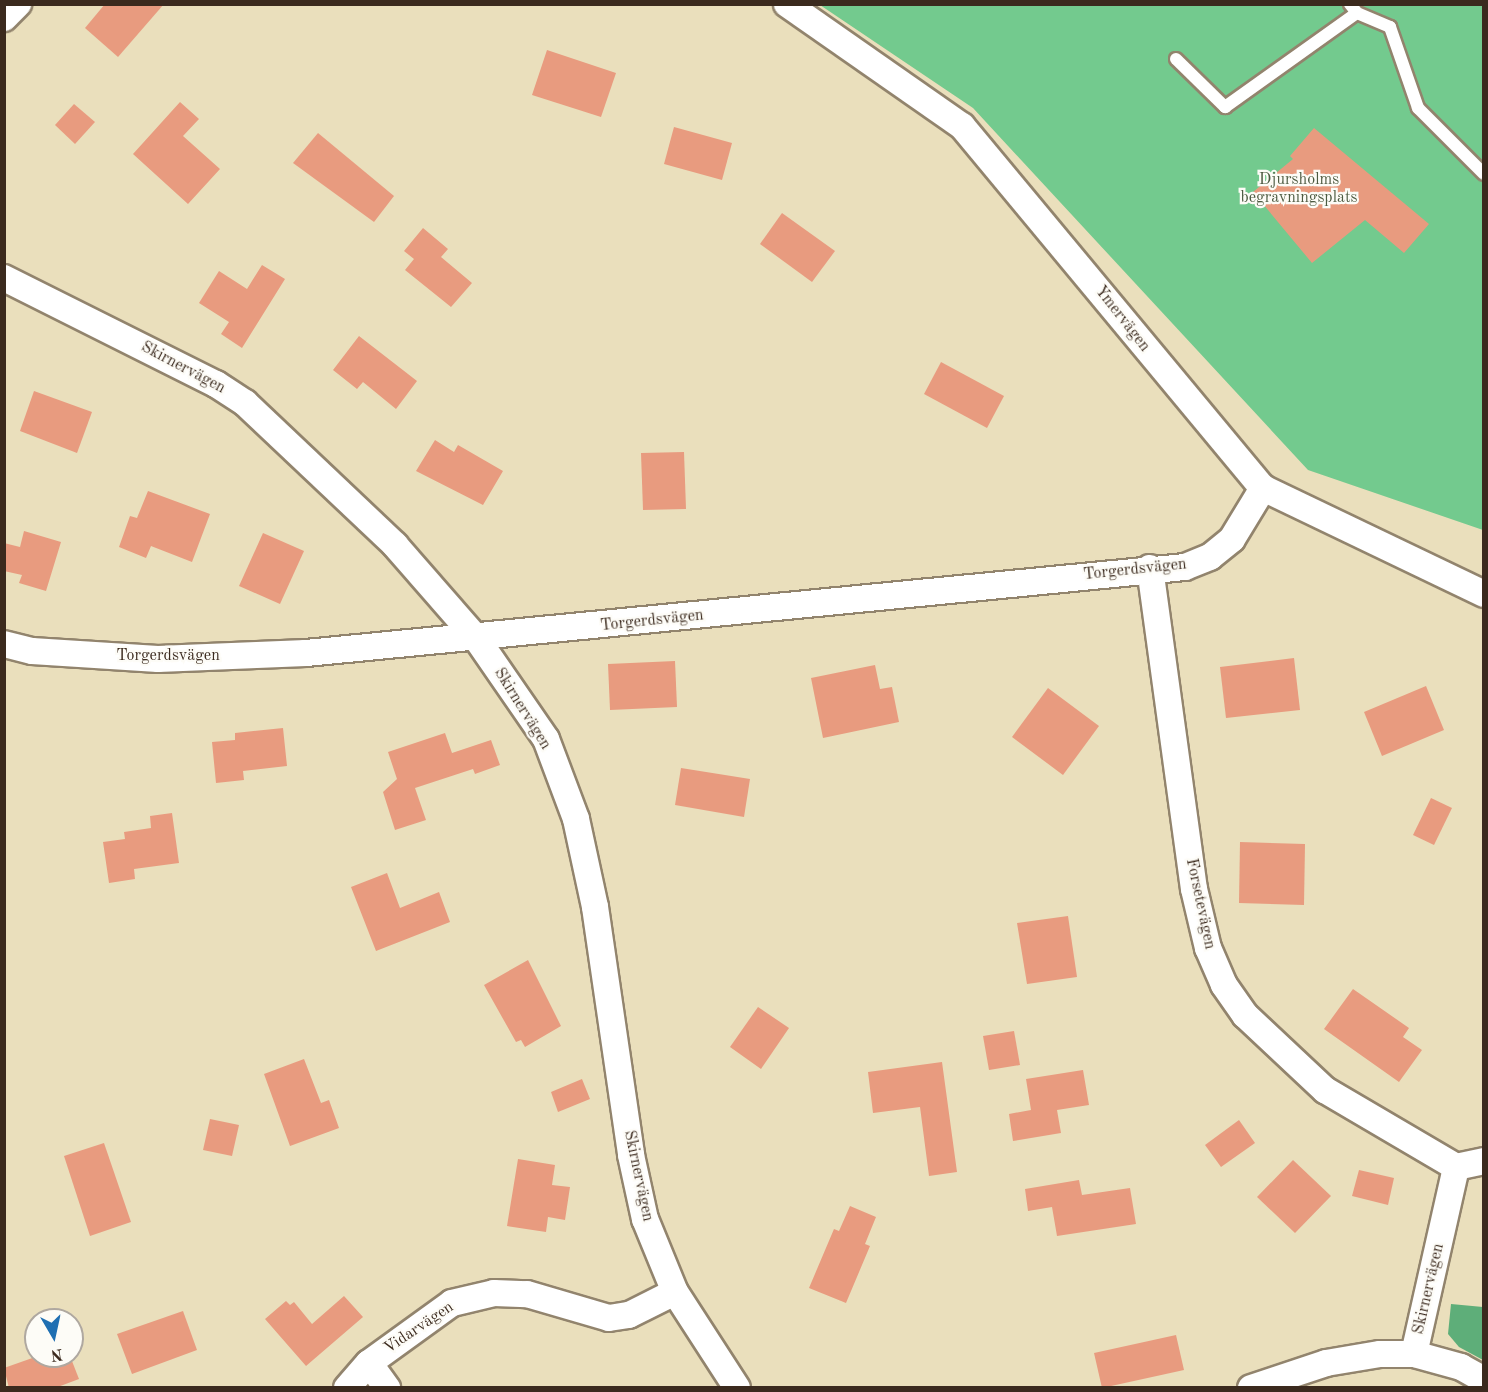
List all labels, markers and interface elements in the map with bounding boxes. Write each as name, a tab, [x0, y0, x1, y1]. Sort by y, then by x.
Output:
park label: Djursholms begravningsplats	[1241, 170, 1357, 208]
street label: Ymervägen	[1090, 282, 1154, 356]
street label: Skirnervägen	[138, 338, 228, 398]
street label: Torgerdsvägen	[1082, 555, 1188, 585]
street label: Torgerdsvägen	[599, 606, 705, 636]
street label: Torgerdsvägen	[116, 646, 220, 666]
street label: Skirnervägen	[489, 665, 555, 753]
street label: Forsetevägen	[1181, 857, 1219, 951]
street label: Skirnervägen	[619, 1129, 657, 1223]
street label: Skirnervägen	[1409, 1242, 1449, 1336]
street label: Vidarvägen	[381, 1298, 457, 1358]
north arrow	[24, 1308, 84, 1368]
text: N	[49, 1345, 64, 1363]

